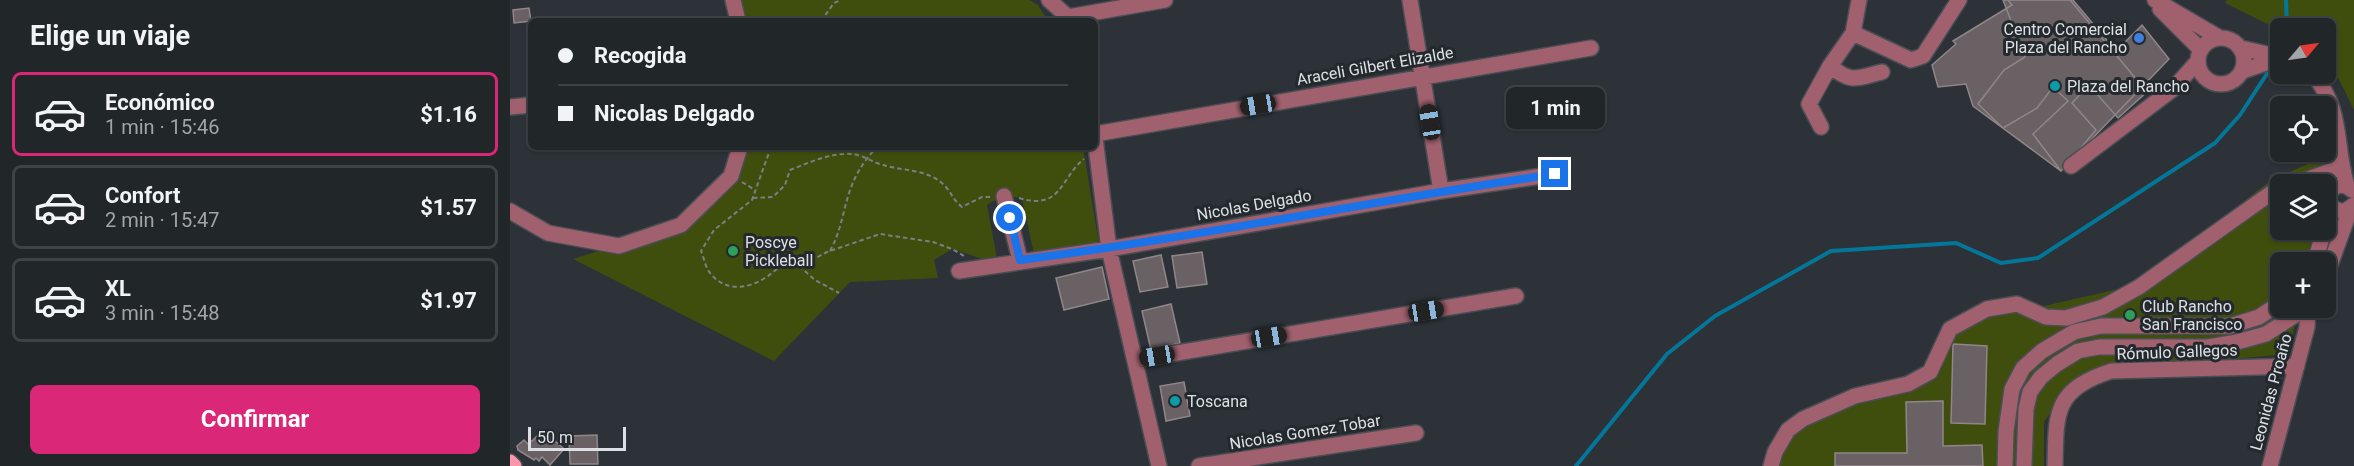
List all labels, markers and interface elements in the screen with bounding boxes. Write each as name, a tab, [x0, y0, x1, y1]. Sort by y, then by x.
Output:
north arrow	[2270, 18, 2336, 84]
map controls	[2270, 18, 2336, 318]
text: Elige un viaje	[30, 20, 190, 52]
place label: Centro Comercial Plaza del Rancho	[2003, 20, 2127, 57]
marker: Centro Comercial Plaza del Rancho	[2132, 31, 2146, 45]
text: Recogida	[594, 43, 686, 68]
street label: Araceli Gilbert Elizalde	[1295, 43, 1455, 89]
place label: Plaza del Rancho	[2067, 77, 2189, 96]
marker: Plaza del Rancho	[2048, 79, 2062, 93]
icon: car	[33, 87, 87, 141]
callout: 1 min	[1506, 87, 1604, 129]
text: Económico	[105, 90, 215, 115]
car	[1239, 93, 1277, 117]
text: 1 min	[1530, 96, 1581, 120]
button: locate	[2270, 96, 2336, 162]
text: Nicolas Delgado	[594, 101, 755, 126]
text: $1.16	[420, 102, 477, 127]
car	[1418, 103, 1442, 141]
text: 1 min · 15:46	[105, 115, 220, 139]
route end	[1541, 160, 1568, 187]
button: layers	[2270, 174, 2336, 240]
icon: car	[33, 180, 87, 234]
text: Confort	[105, 183, 180, 208]
street label: Nicolas Delgado	[1195, 186, 1313, 224]
text: $1.57	[420, 195, 477, 220]
route start	[996, 204, 1023, 231]
text: 2 min · 15:47	[105, 208, 220, 232]
place label: Poscye Pickleball	[745, 233, 813, 270]
marker: Poscye Pickleball	[726, 244, 740, 258]
button: +	[2270, 252, 2336, 318]
icon: car	[33, 273, 87, 327]
text: XL	[105, 276, 131, 301]
text: $1.97	[420, 288, 477, 313]
place label: Club Rancho San Francisco	[2142, 297, 2242, 334]
car	[1407, 299, 1445, 323]
text: 3 min · 15:48	[105, 301, 220, 325]
marker: Club Rancho San Francisco	[2123, 308, 2137, 322]
car	[1250, 325, 1288, 349]
street label: Leonidas Proaño	[2246, 332, 2296, 452]
street label: Rómulo Gallegos	[2116, 340, 2238, 364]
car	[1138, 344, 1176, 368]
button: Confirmar	[30, 385, 480, 454]
place label: Toscana	[1187, 392, 1248, 411]
marker: Toscana	[1168, 394, 1182, 408]
street label: Nicolas Gomez Tobar	[1228, 411, 1382, 453]
scale bar	[528, 424, 626, 452]
text: 50 m	[537, 428, 573, 447]

